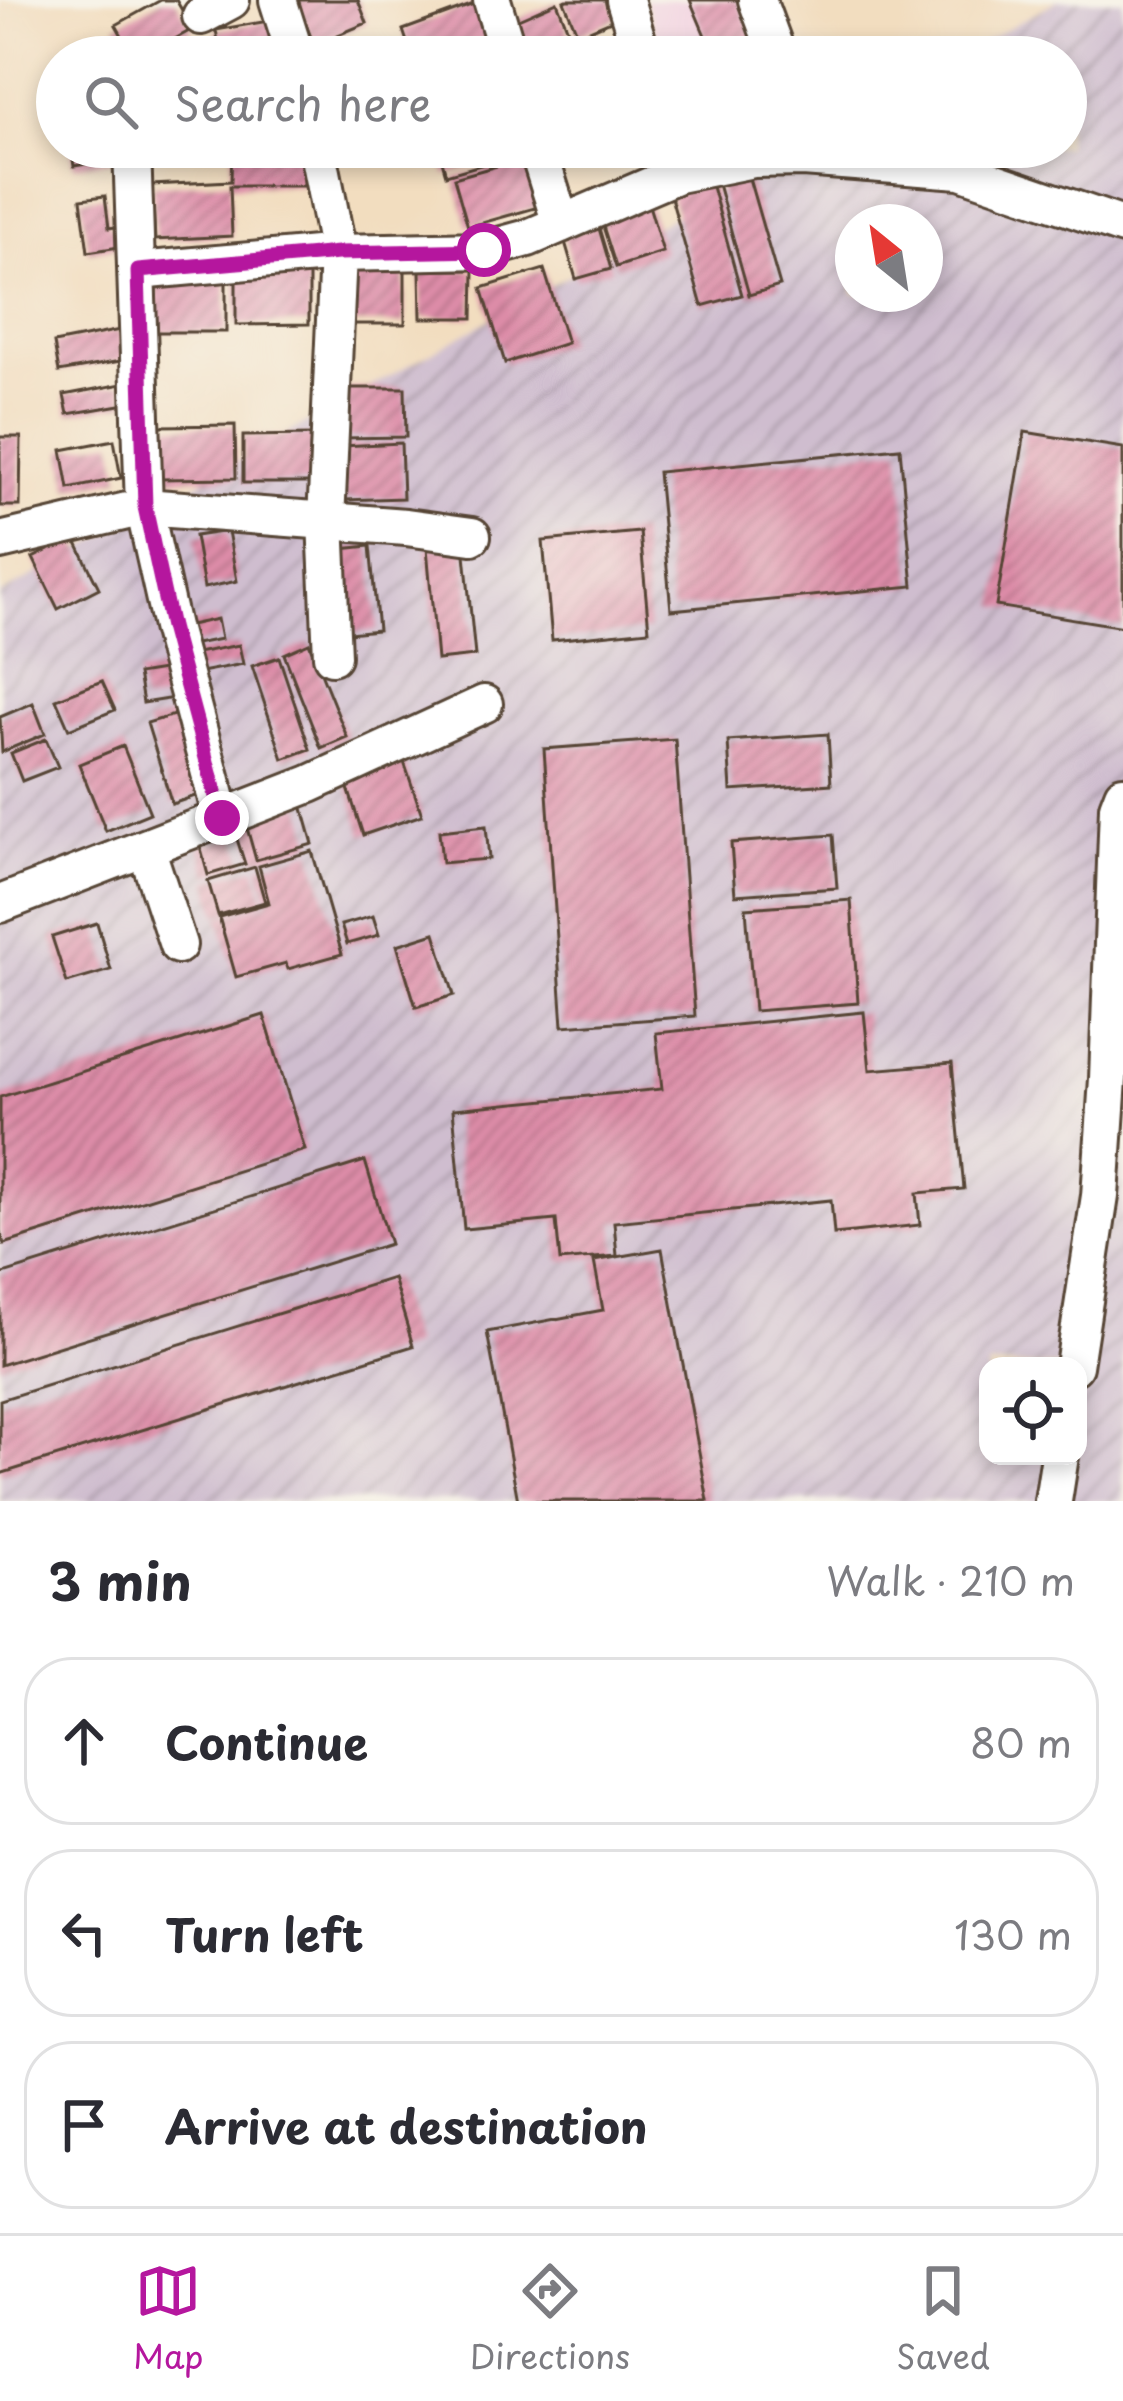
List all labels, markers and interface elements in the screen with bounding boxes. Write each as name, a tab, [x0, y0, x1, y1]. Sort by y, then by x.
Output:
search box	[36, 36, 1087, 168]
text: Search here	[174, 68, 431, 136]
icon: search	[78, 69, 144, 135]
north arrow	[835, 204, 943, 312]
route start	[457, 223, 511, 277]
route end	[195, 791, 249, 845]
map controls	[979, 1357, 1087, 1465]
button: locate	[979, 1357, 1087, 1465]
text: 3 min	[48, 1541, 192, 1618]
text: Walk · 210 m	[826, 1550, 1075, 1609]
text: Continue	[165, 1707, 368, 1775]
icon: ahead	[51, 1708, 117, 1774]
text: 80 m	[970, 1712, 1072, 1771]
text: Turn left	[165, 1899, 364, 1967]
icon: left	[51, 1900, 117, 1966]
text: 130 m	[954, 1904, 1072, 1963]
text: Arrive at destination	[165, 2091, 648, 2159]
icon: arrive	[51, 2092, 117, 2158]
tab: Map	[133, 2258, 204, 2380]
tab: Directions	[470, 2258, 630, 2380]
tab: Saved	[896, 2258, 990, 2380]

